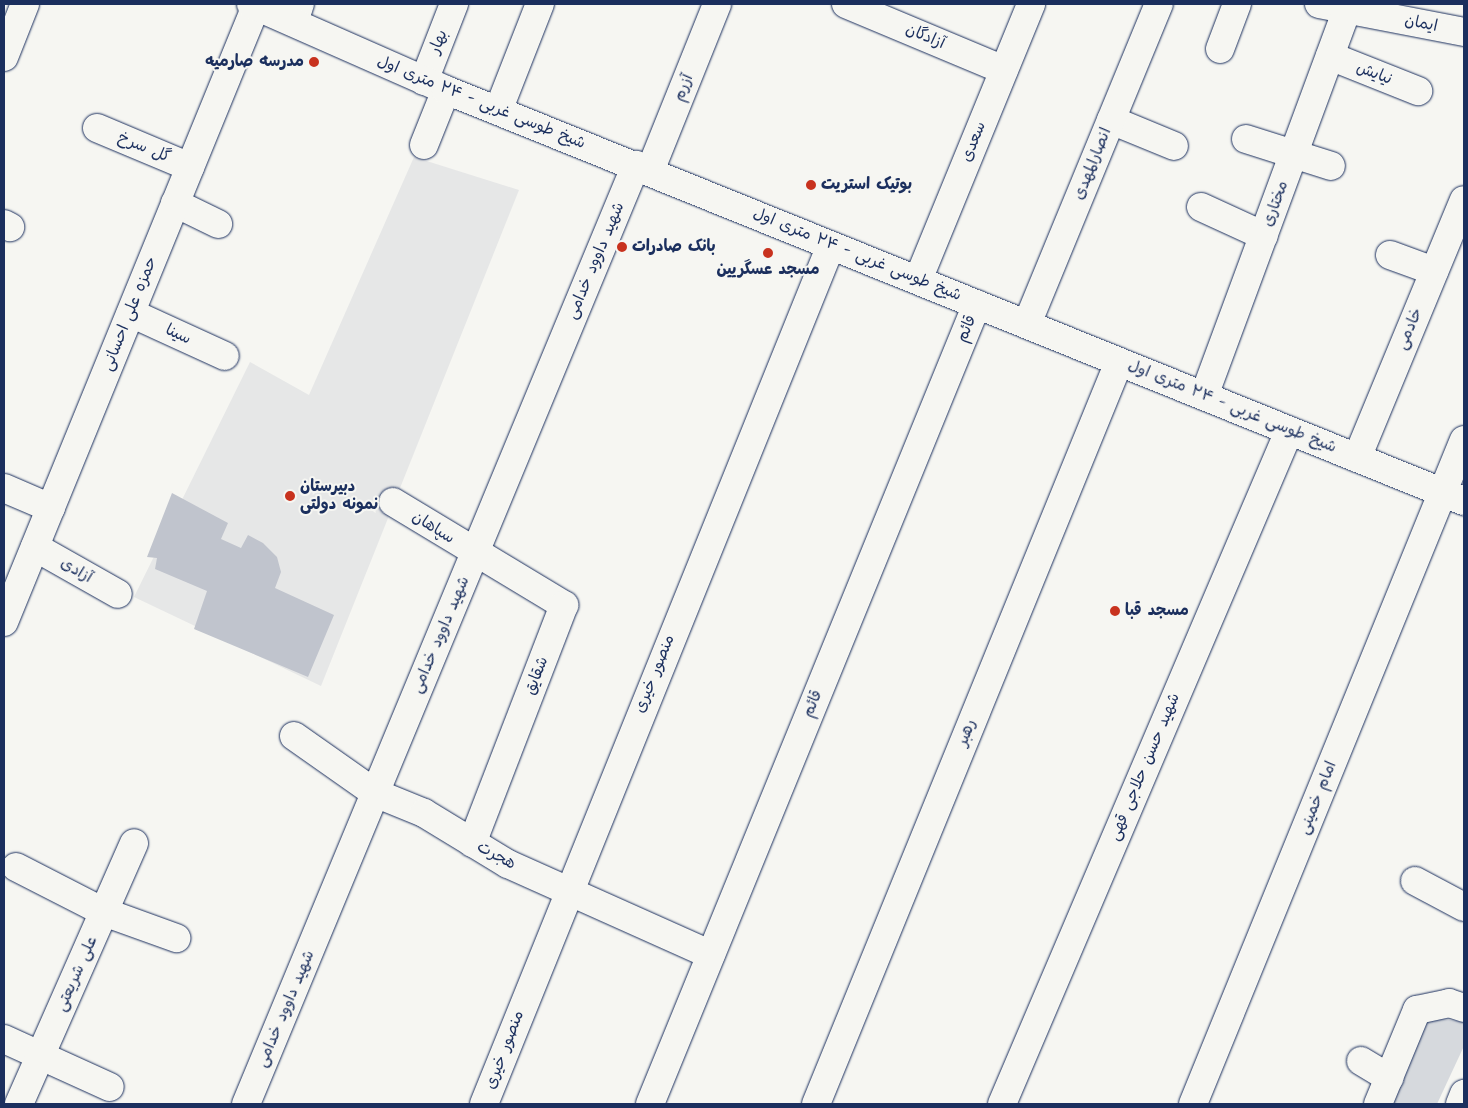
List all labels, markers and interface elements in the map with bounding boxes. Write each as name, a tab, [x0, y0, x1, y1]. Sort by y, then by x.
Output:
street label: ایمان	[1403, 11, 1439, 37]
street label: آزادگان	[902, 20, 948, 54]
street label: بهار	[426, 27, 452, 57]
place label: مدرسه صارمیه	[205, 52, 304, 72]
street label: شیخ طوسی غربی - ۲۴ متری اول	[374, 52, 588, 154]
marker: مدرسه صارمیه	[308, 56, 320, 68]
street label: نیایش	[1353, 58, 1395, 90]
street label: آزرم	[670, 72, 698, 104]
street label: سعدی	[957, 119, 991, 165]
street label: انصارالمهدی	[1070, 125, 1116, 203]
street label: گل سرخ	[115, 128, 173, 168]
place label: بوتیک استریت	[821, 175, 912, 195]
street label: مختاری	[1259, 178, 1293, 230]
marker: بوتیک استریت	[805, 179, 817, 191]
street label: شهید داوود خدامی	[563, 200, 629, 322]
street label: شیخ طوسی غربی - ۲۴ متری اول	[750, 204, 964, 306]
place label: بانک صادرات	[632, 237, 716, 257]
marker: بانک صادرات	[616, 241, 628, 253]
marker: مسجد عسگریین	[762, 247, 774, 259]
street label: حمزه علی احسانی	[98, 254, 162, 374]
place label: مسجد عسگریین	[716, 260, 820, 280]
street label: خادمی	[1393, 305, 1427, 353]
street label: قائم	[953, 312, 981, 346]
street label: سینا	[162, 321, 194, 349]
street label: شیخ طوسی غربی - ۲۴ متری اول	[1125, 356, 1339, 458]
place label: دبیرستان نمونه دولتی	[300, 477, 379, 515]
marker: دبیرستان نمونه دولتی	[284, 490, 296, 502]
street label: سپاهان	[408, 508, 458, 548]
street label: آزادی	[57, 554, 95, 588]
street label: شهید داوود خدامی	[408, 574, 474, 696]
place label: مسجد قبا	[1125, 601, 1189, 621]
marker: مسجد قبا	[1109, 605, 1121, 617]
street label: منصور خیری	[631, 632, 679, 716]
street label: شقایق	[521, 654, 553, 698]
street label: قائم	[799, 687, 827, 721]
street label: شهید حسن حلاجی قهی	[1105, 690, 1185, 844]
street label: رهبر	[953, 717, 981, 749]
street label: امام خمینی	[1295, 759, 1341, 837]
street label: هجرت	[473, 838, 519, 874]
street label: علی شریعتی	[52, 933, 102, 1015]
street label: شهید داوود خدامی	[253, 948, 319, 1070]
street label: منصور خیری	[481, 1008, 529, 1092]

